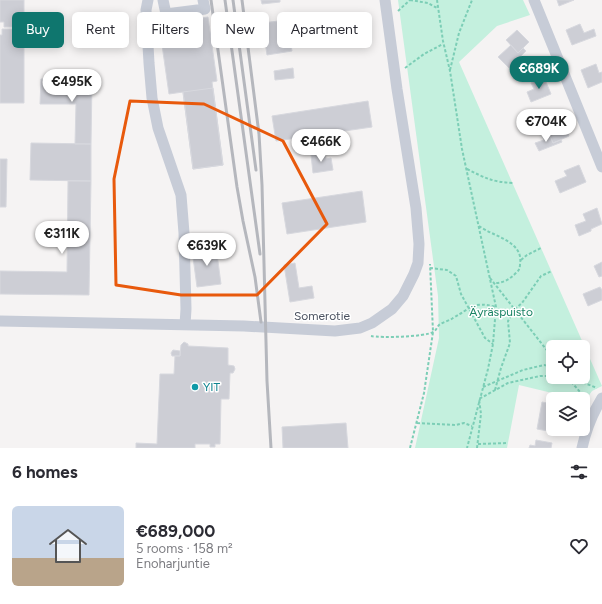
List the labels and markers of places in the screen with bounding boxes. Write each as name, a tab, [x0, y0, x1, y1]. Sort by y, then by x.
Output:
pin: €689K	[511, 56, 567, 90]
pin: €495K	[44, 69, 100, 103]
pin: €704K	[518, 109, 574, 143]
pin: €466K	[293, 129, 349, 163]
pin: €311K	[34, 221, 90, 255]
pin: €639K	[179, 233, 235, 267]
place label: YIT	[203, 380, 221, 394]
marker: YIT	[190, 382, 200, 392]

